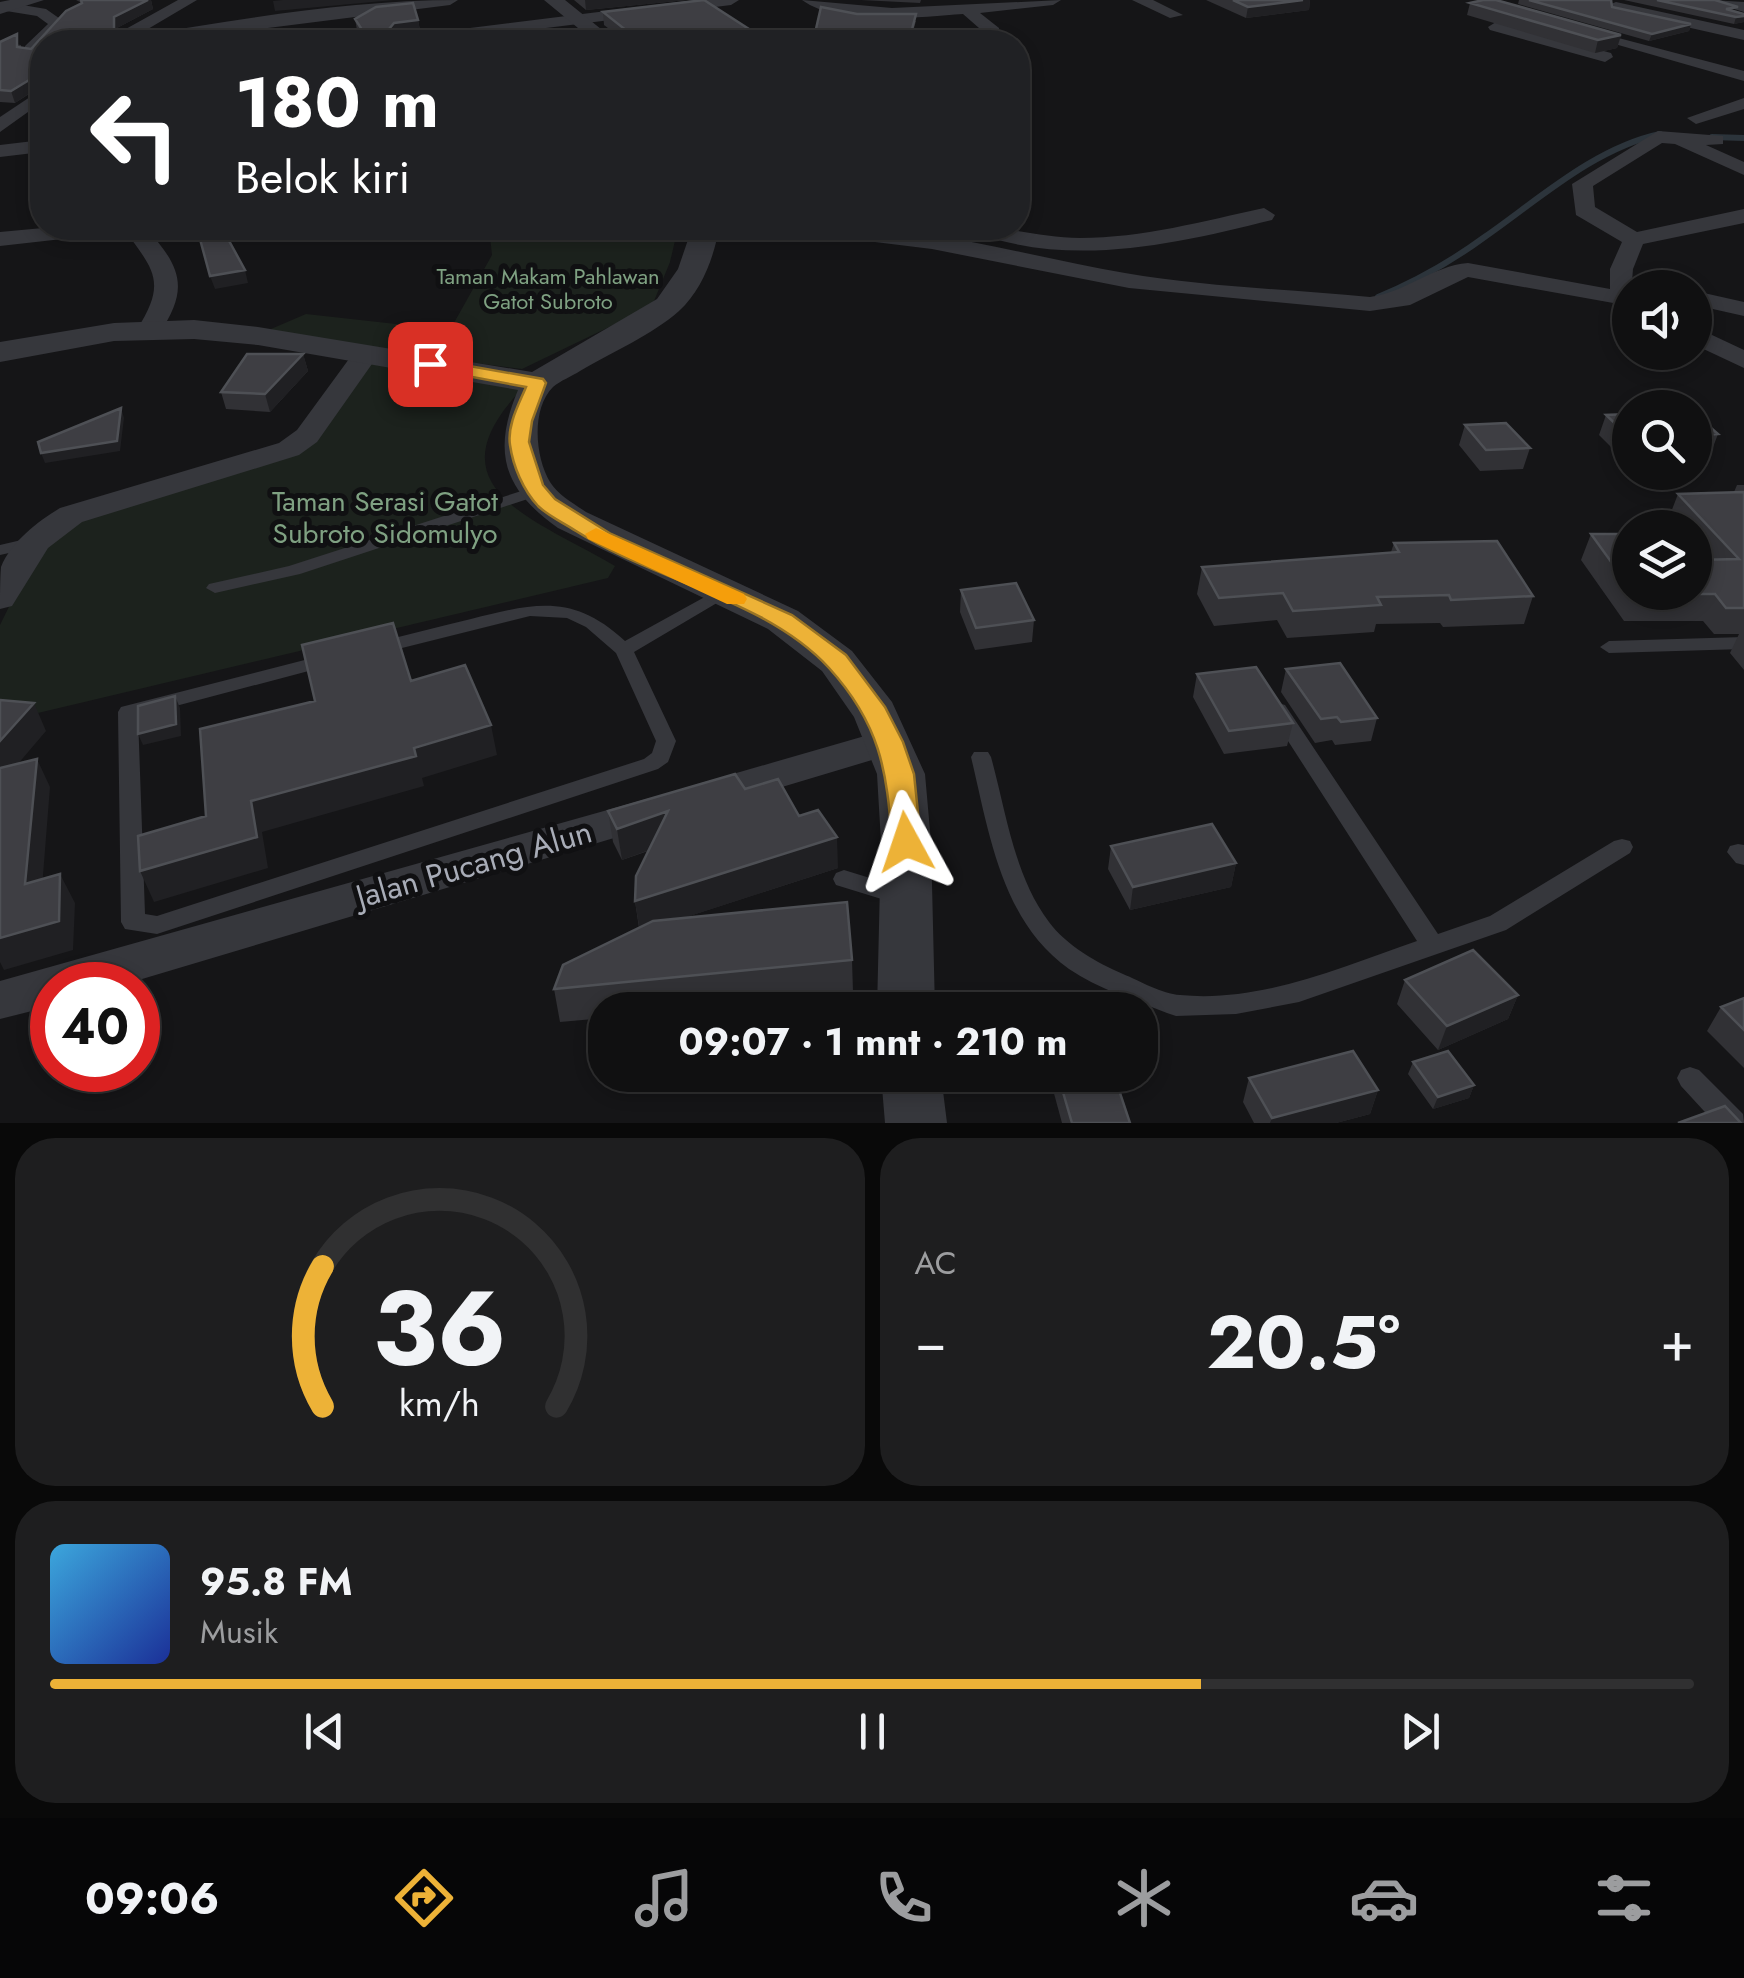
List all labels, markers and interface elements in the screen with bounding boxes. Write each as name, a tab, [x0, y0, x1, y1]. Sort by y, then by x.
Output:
text: 180 m	[235, 52, 439, 153]
icon: left	[70, 70, 200, 200]
text: Belok kiri	[235, 145, 410, 210]
park label: Taman Makam Pahlawan Gatot Subroto	[436, 260, 660, 317]
map controls	[1612, 270, 1712, 610]
button: sound	[1612, 270, 1712, 370]
pin	[388, 322, 473, 407]
icon: arrive	[403, 337, 458, 392]
button: search	[1612, 390, 1712, 490]
park label: Taman Serasi Gatot Subroto Sidomulyo	[272, 481, 498, 554]
button: layers	[1612, 510, 1712, 610]
position arrow	[854, 790, 958, 894]
street label: Jalan Pucang Alun	[347, 808, 597, 921]
speed limit sign: 40	[30, 962, 160, 1092]
text: 09:07 · 1 mnt · 210 m	[679, 1014, 1067, 1069]
text: AC	[915, 1240, 957, 1286]
text: 36	[373, 1253, 507, 1403]
text: 20.5°	[1207, 1288, 1400, 1396]
text: −	[915, 1302, 947, 1382]
text: +	[1660, 1302, 1694, 1382]
text: km/h	[399, 1378, 480, 1429]
text: 95.8 FM	[200, 1554, 352, 1609]
text: Musik	[200, 1609, 278, 1655]
icon: previous	[297, 1704, 352, 1759]
icon: pause	[845, 1704, 900, 1759]
icon: next	[1393, 1704, 1448, 1759]
icon: directions	[389, 1863, 459, 1933]
icon: music	[629, 1863, 699, 1933]
icon: phone	[869, 1863, 939, 1933]
icon: climate	[1109, 1863, 1179, 1933]
icon: car	[1349, 1863, 1419, 1933]
icon: filters	[1589, 1863, 1659, 1933]
text: 09:06	[85, 1866, 219, 1931]

